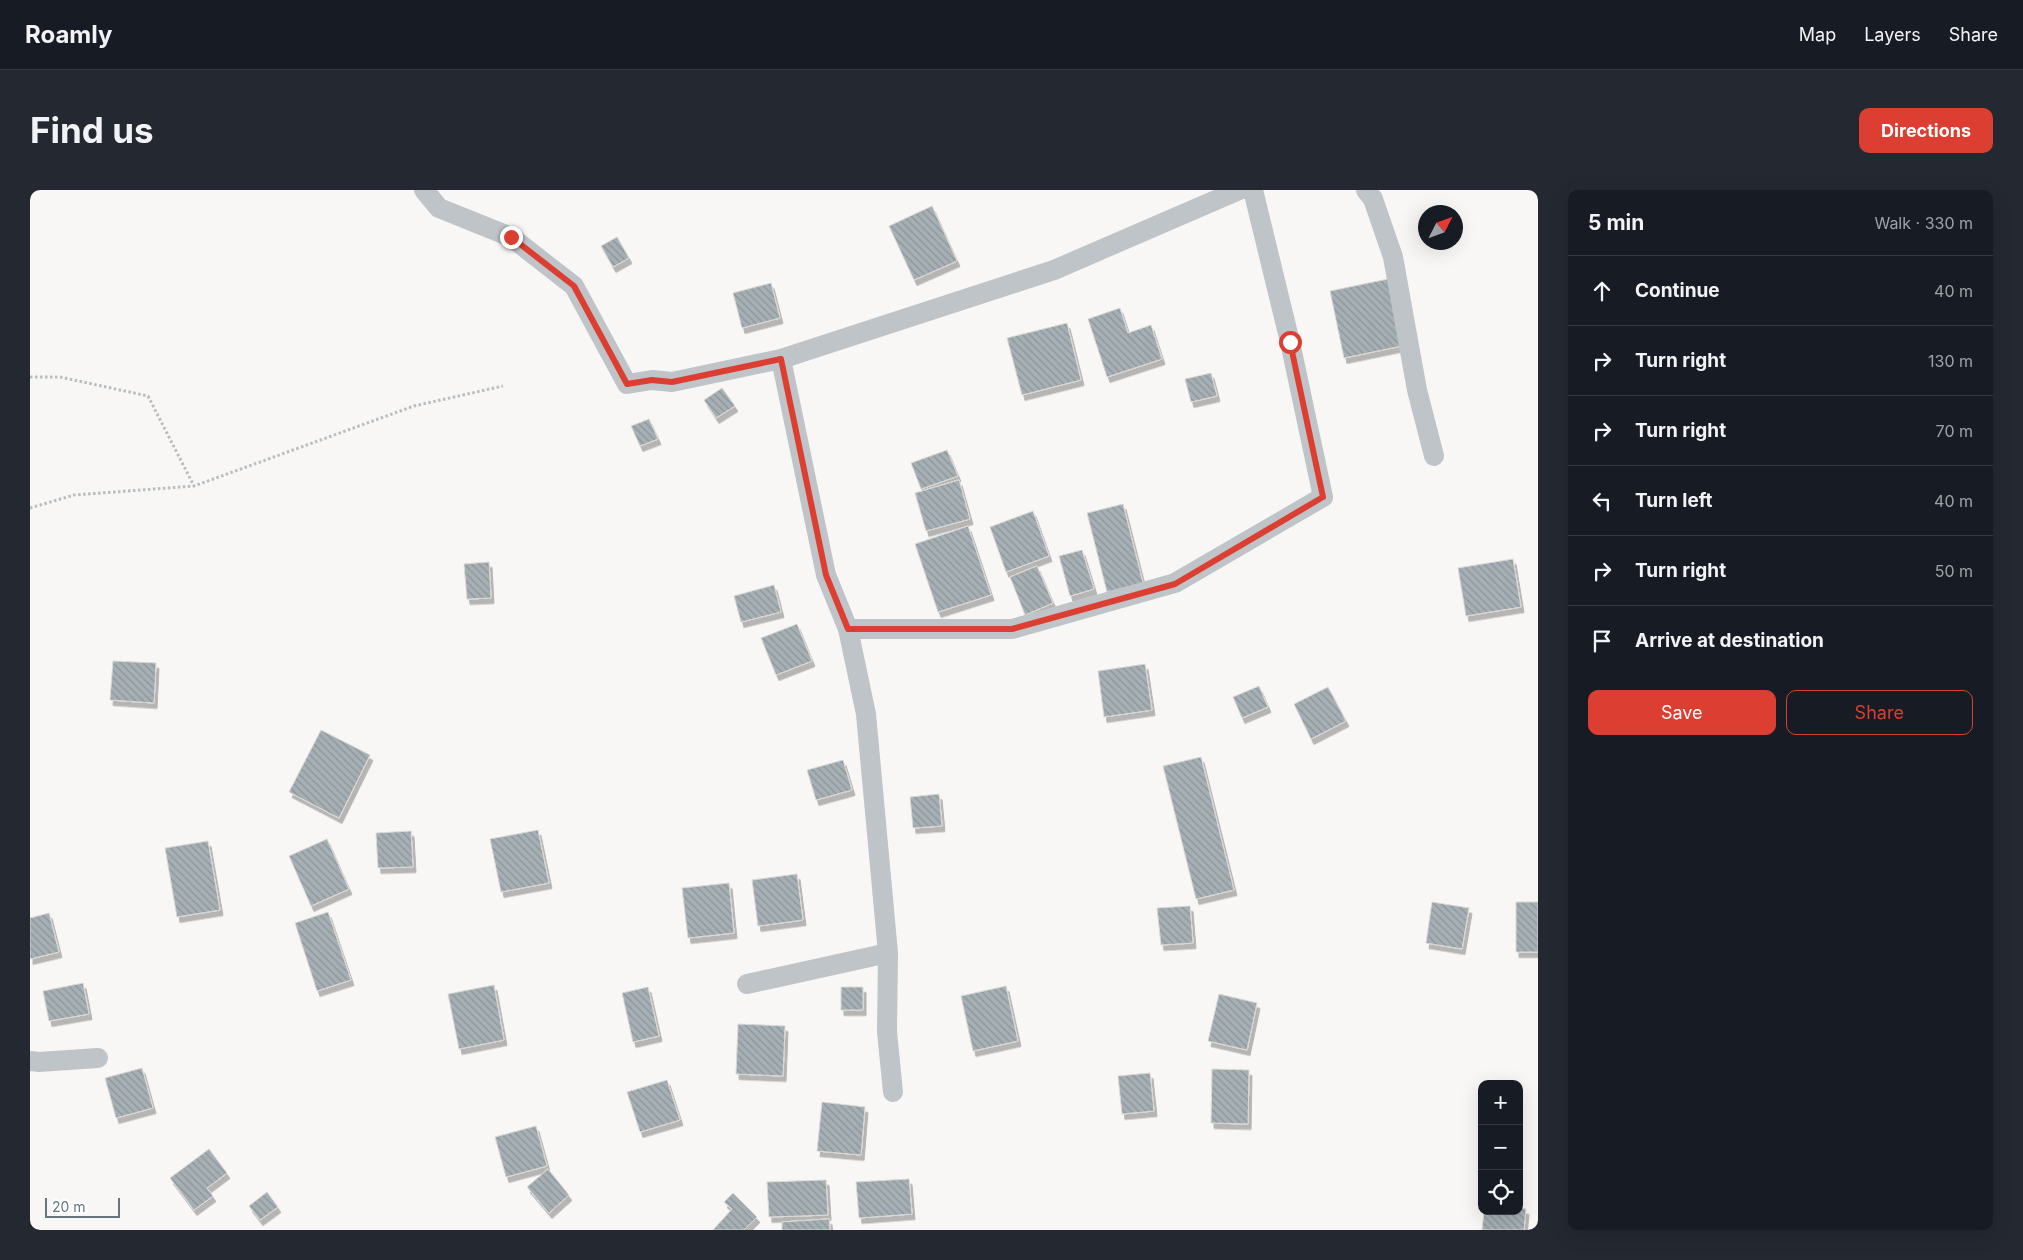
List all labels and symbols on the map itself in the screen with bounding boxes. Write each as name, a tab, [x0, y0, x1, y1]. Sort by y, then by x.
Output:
north arrow	[1418, 205, 1463, 250]
route end	[500, 226, 523, 249]
route start	[1279, 331, 1302, 354]
scale bar	[45, 1195, 120, 1218]

